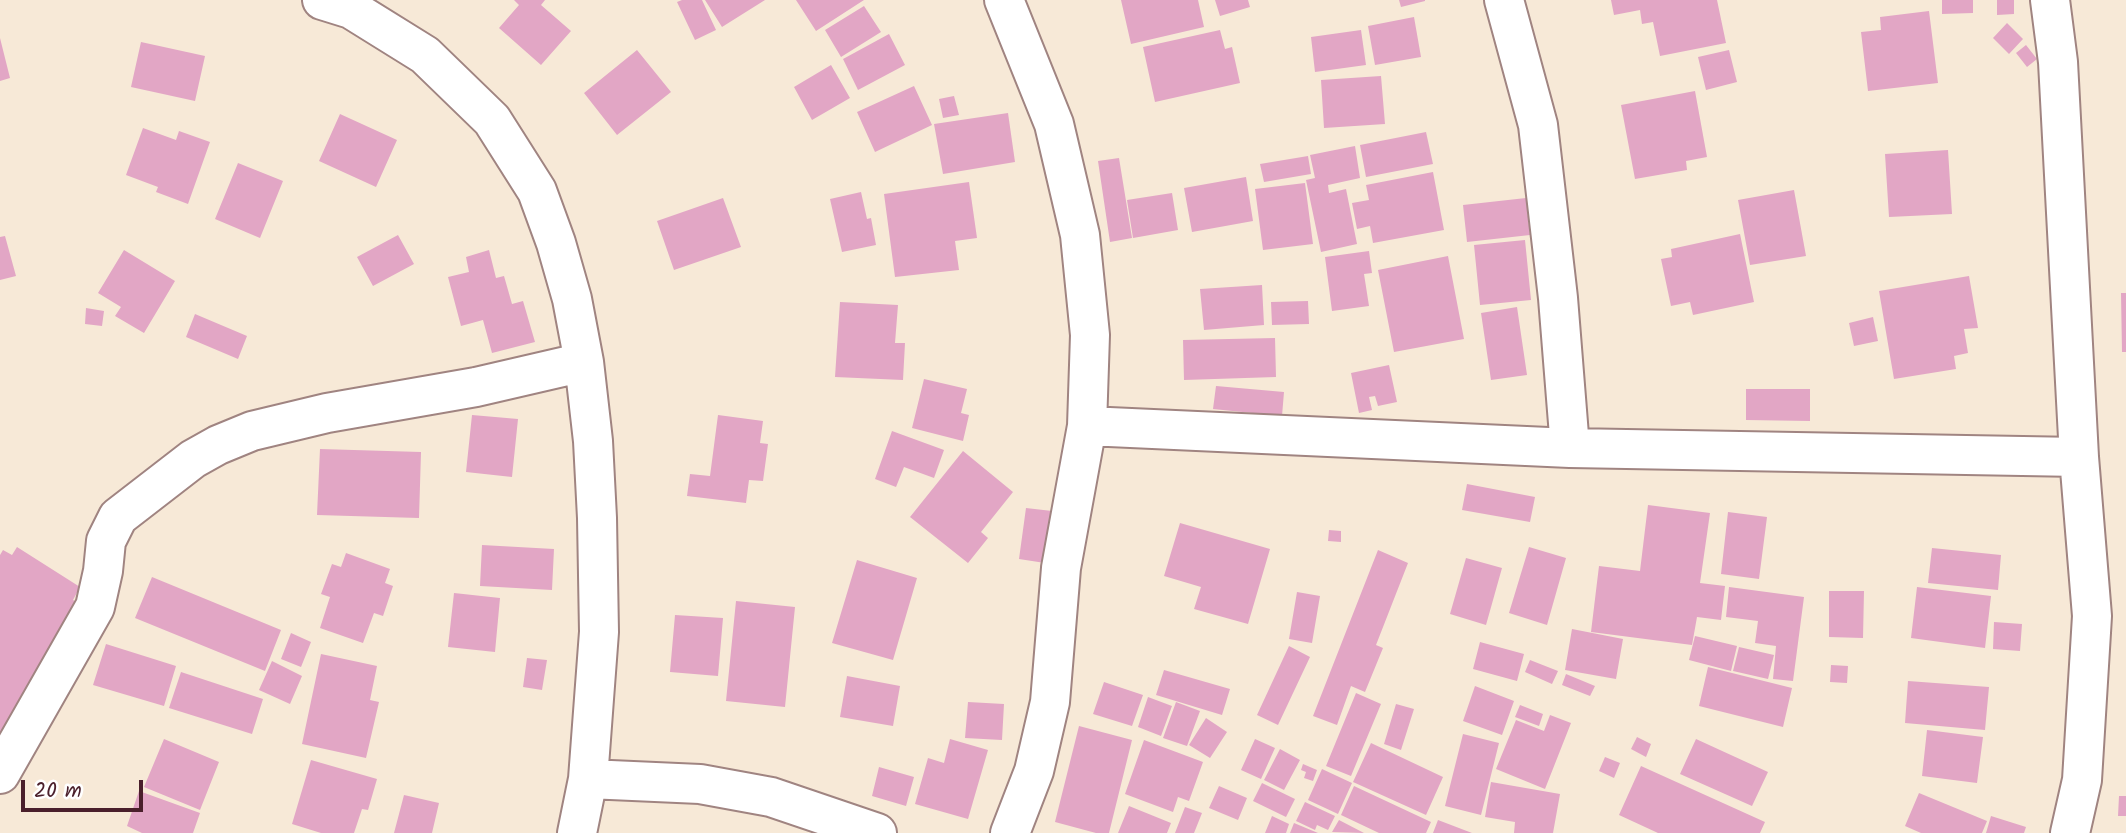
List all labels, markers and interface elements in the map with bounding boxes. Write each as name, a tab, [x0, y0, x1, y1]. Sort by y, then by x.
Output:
scale bar	[24, 766, 147, 810]
text: 20 m	[34, 775, 82, 808]

